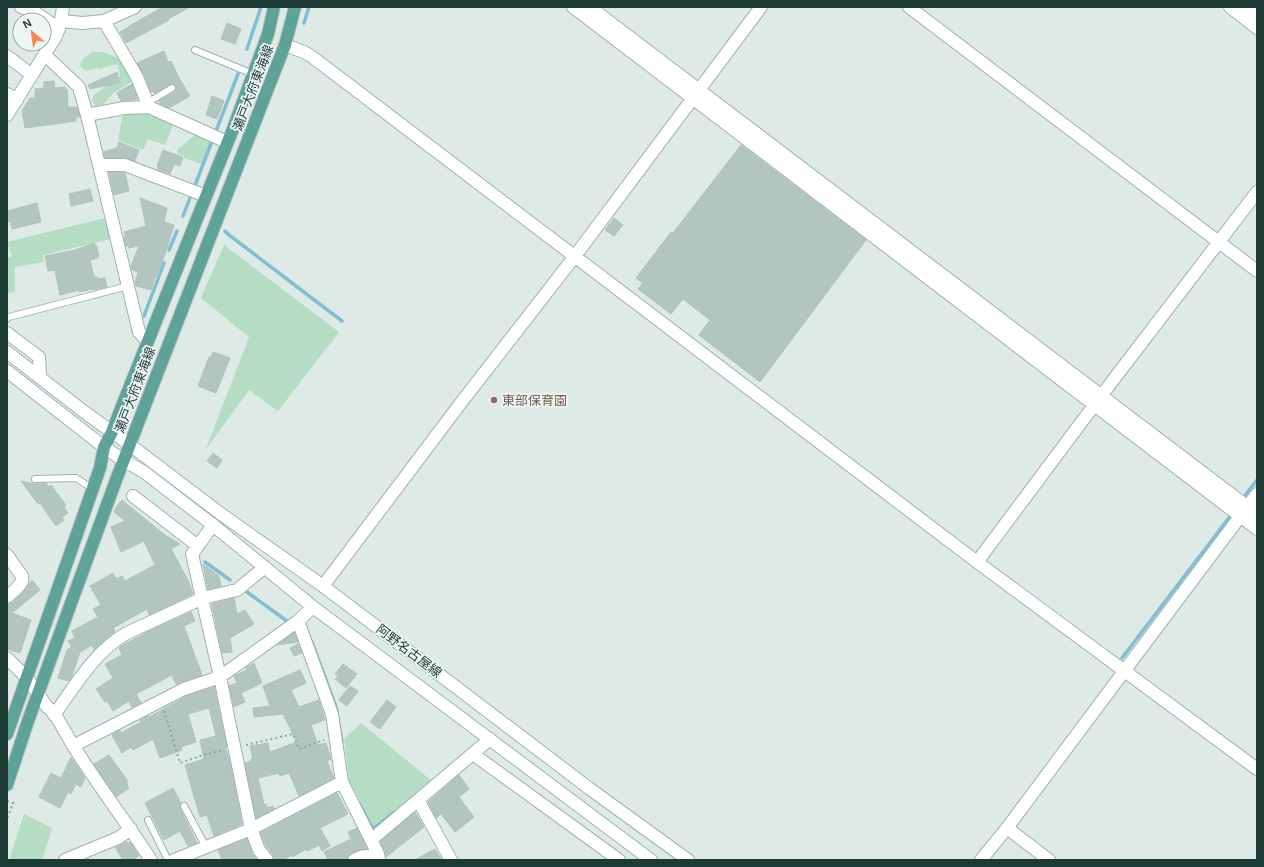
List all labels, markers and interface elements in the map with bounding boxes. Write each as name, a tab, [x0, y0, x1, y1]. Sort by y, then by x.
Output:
north arrow	[12, 12, 52, 52]
text: N	[21, 16, 34, 30]
street label: 瀬戸大府東海線	[230, 43, 276, 133]
street label: 瀬戸大府東海線	[112, 345, 158, 435]
place label: 東部保育園	[502, 393, 567, 408]
marker: 東部保育園	[489, 395, 499, 405]
street label: 阿野名古屋線	[373, 622, 445, 680]

